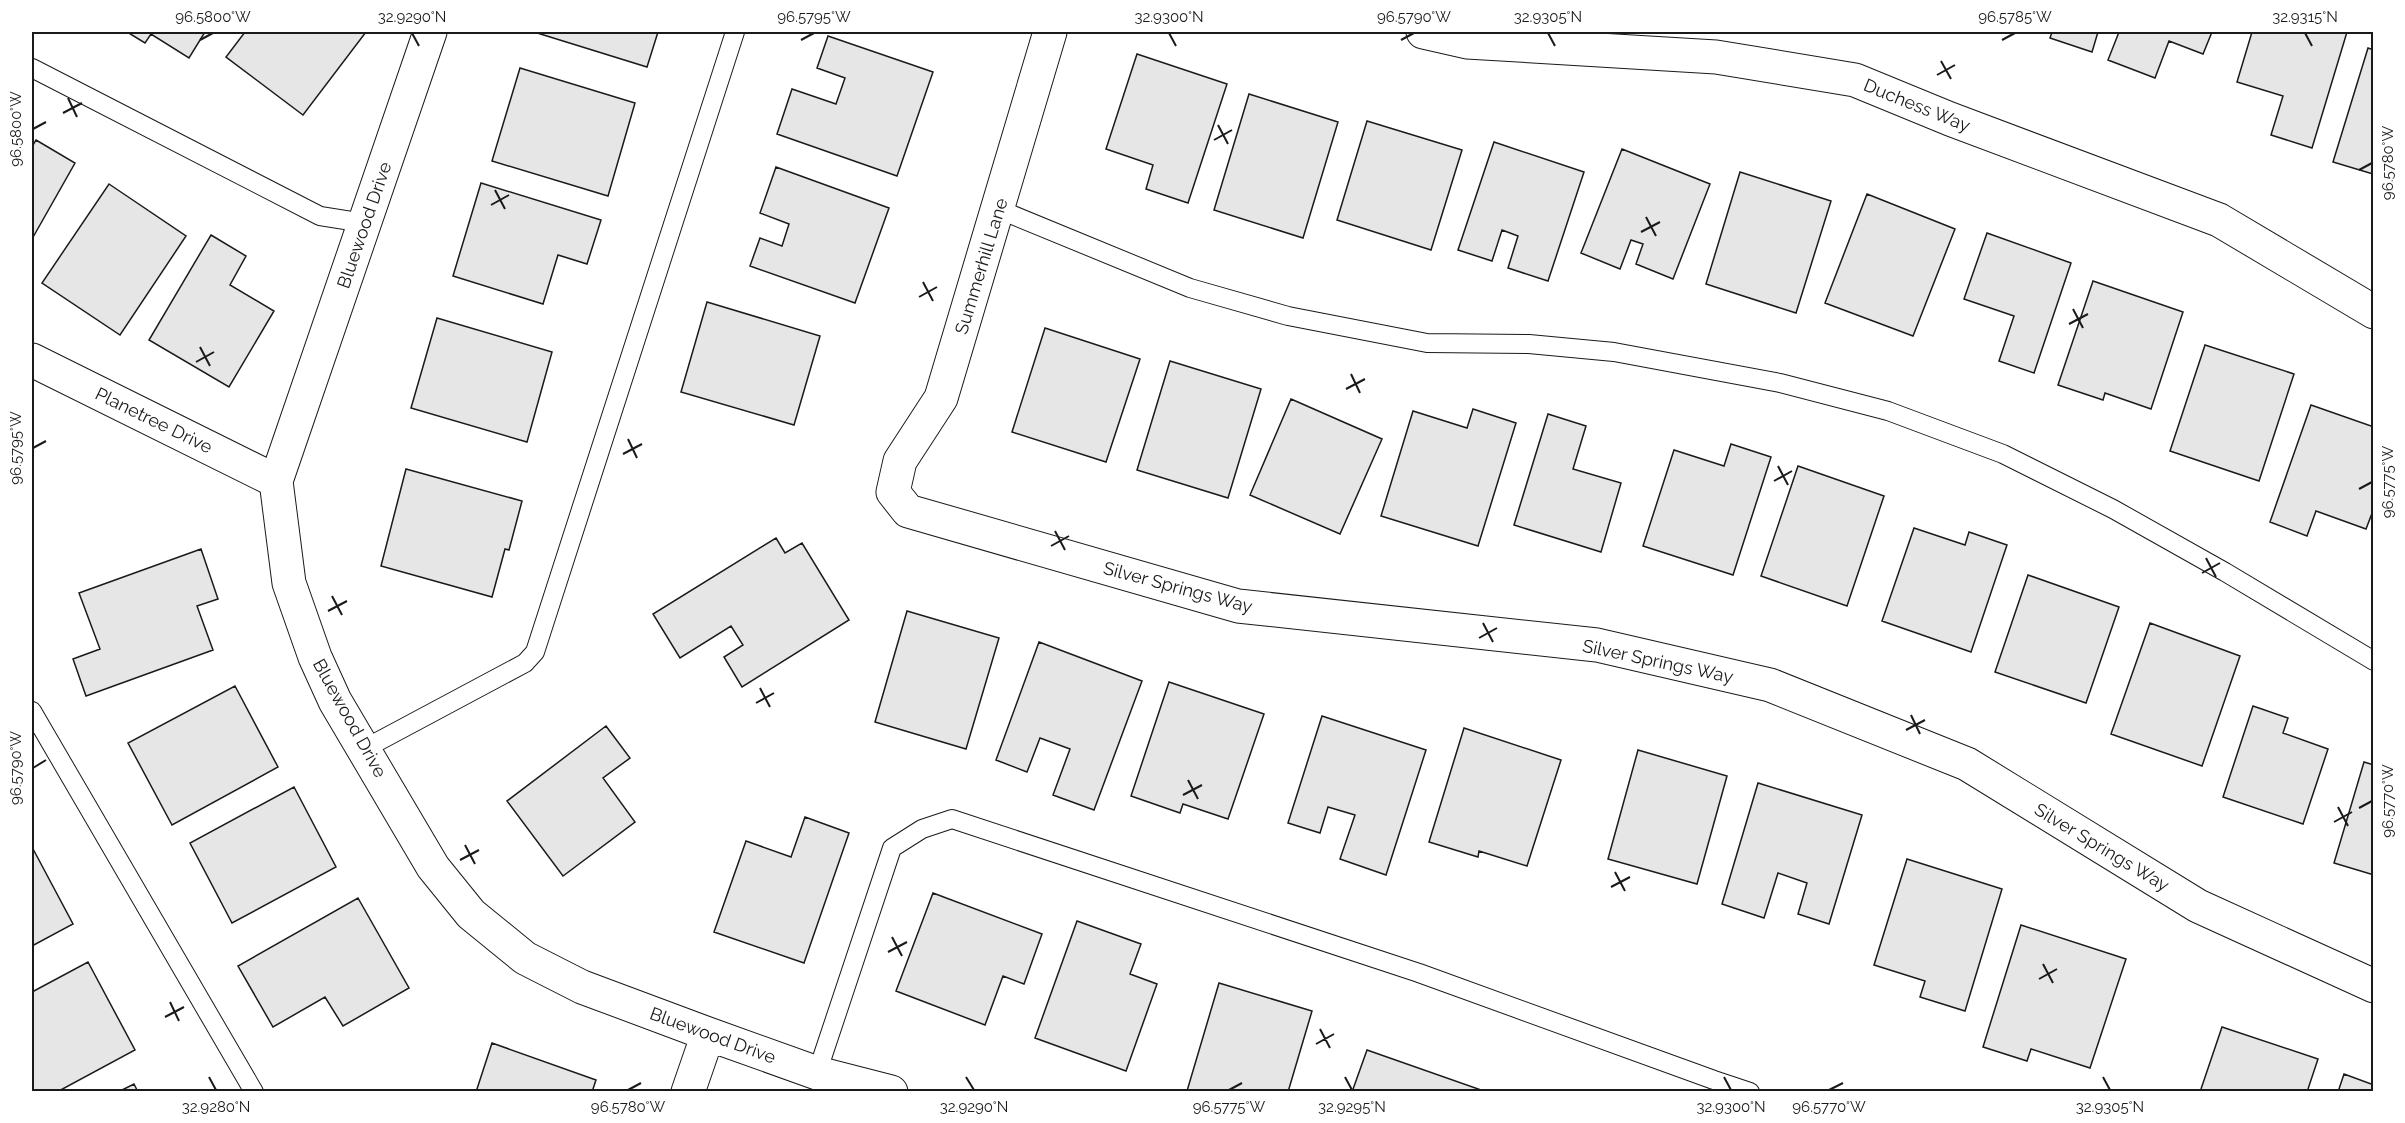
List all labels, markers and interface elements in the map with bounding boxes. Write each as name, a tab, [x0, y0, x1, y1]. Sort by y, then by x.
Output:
text: 96.5800°W	[175, 8, 251, 26]
text: 32.9290°N	[378, 8, 446, 26]
text: 96.5795°W	[777, 8, 851, 26]
text: 32.9300°N	[1134, 8, 1204, 26]
text: 96.5790°W	[1377, 8, 1451, 26]
text: 32.9305°N	[1514, 8, 1582, 26]
text: 96.5785°W	[1978, 8, 2052, 26]
text: 32.9315°N	[2272, 8, 2338, 26]
street label: Duchess Way	[1861, 74, 1974, 136]
text: 96.5800°W	[7, 91, 25, 167]
text: 96.5780°W	[2379, 126, 2397, 200]
street label: Bluewood Drive	[333, 159, 396, 291]
street label: Summerhill Lane	[950, 195, 1012, 337]
street label: Planetree Drive	[92, 383, 216, 458]
text: 96.5795°W	[7, 411, 25, 485]
text: 96.5775°W	[2379, 445, 2397, 518]
street label: Silver Springs Way	[1101, 557, 1255, 617]
street label: Silver Springs Way	[1581, 635, 1735, 687]
street label: Bluewood Drive	[309, 655, 391, 781]
text: 96.5790°W	[7, 731, 25, 805]
text: 96.5770°W	[2379, 764, 2397, 838]
street label: Silver Springs Way	[2031, 798, 2173, 896]
street label: Bluewood Drive	[647, 1002, 779, 1068]
text: 32.9280°N	[182, 1098, 250, 1116]
text: 96.5780°W	[591, 1098, 665, 1116]
text: 32.9290°N	[940, 1098, 1008, 1116]
text: 96.5775°W	[1193, 1098, 1266, 1116]
text: 32.9295°N	[1318, 1098, 1386, 1116]
text: 32.9300°N	[1696, 1098, 1766, 1116]
text: 96.5770°W	[1792, 1098, 1866, 1116]
text: 32.9305°N	[2076, 1098, 2144, 1116]

